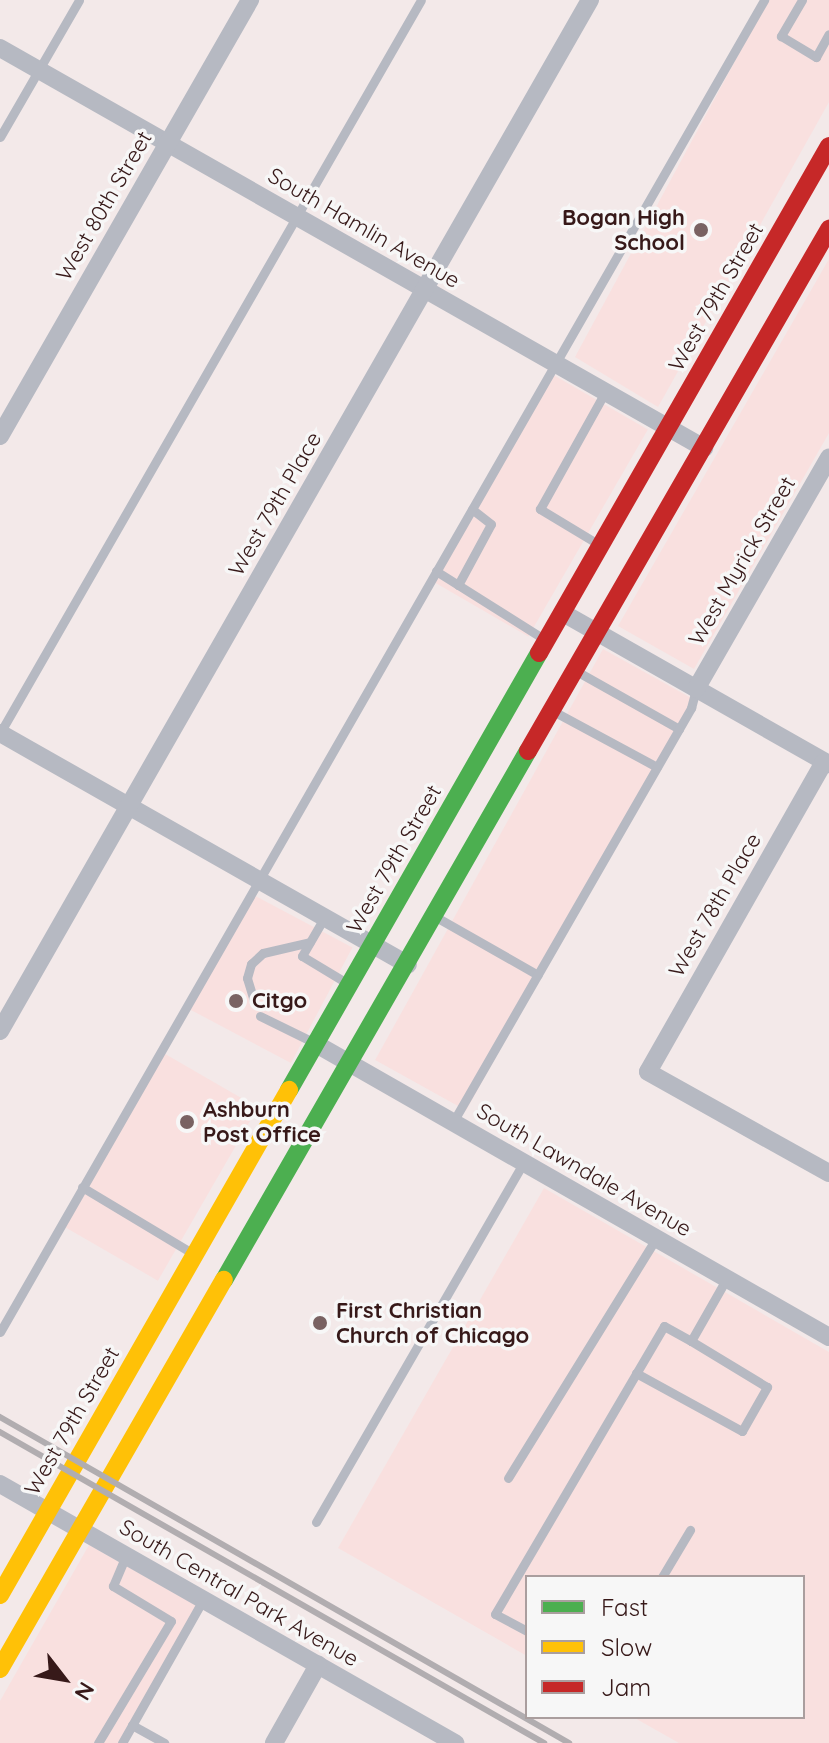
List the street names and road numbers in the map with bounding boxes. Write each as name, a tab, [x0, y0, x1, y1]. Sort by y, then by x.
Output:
street label: West 80th Street	[51, 127, 157, 285]
street label: South Hamlin Avenue	[263, 162, 465, 294]
street label: West 79th Street	[663, 218, 769, 376]
street label: West 79th Place	[223, 427, 327, 581]
street label: West Myrick Street	[683, 472, 801, 650]
street label: West 79th Street	[341, 780, 447, 938]
street label: West 78th Place	[663, 828, 767, 982]
street label: South Lawndale Avenue	[472, 1098, 696, 1242]
street label: West 79th Street	[19, 1342, 125, 1500]
street label: South Central Park Avenue	[115, 1514, 363, 1672]

